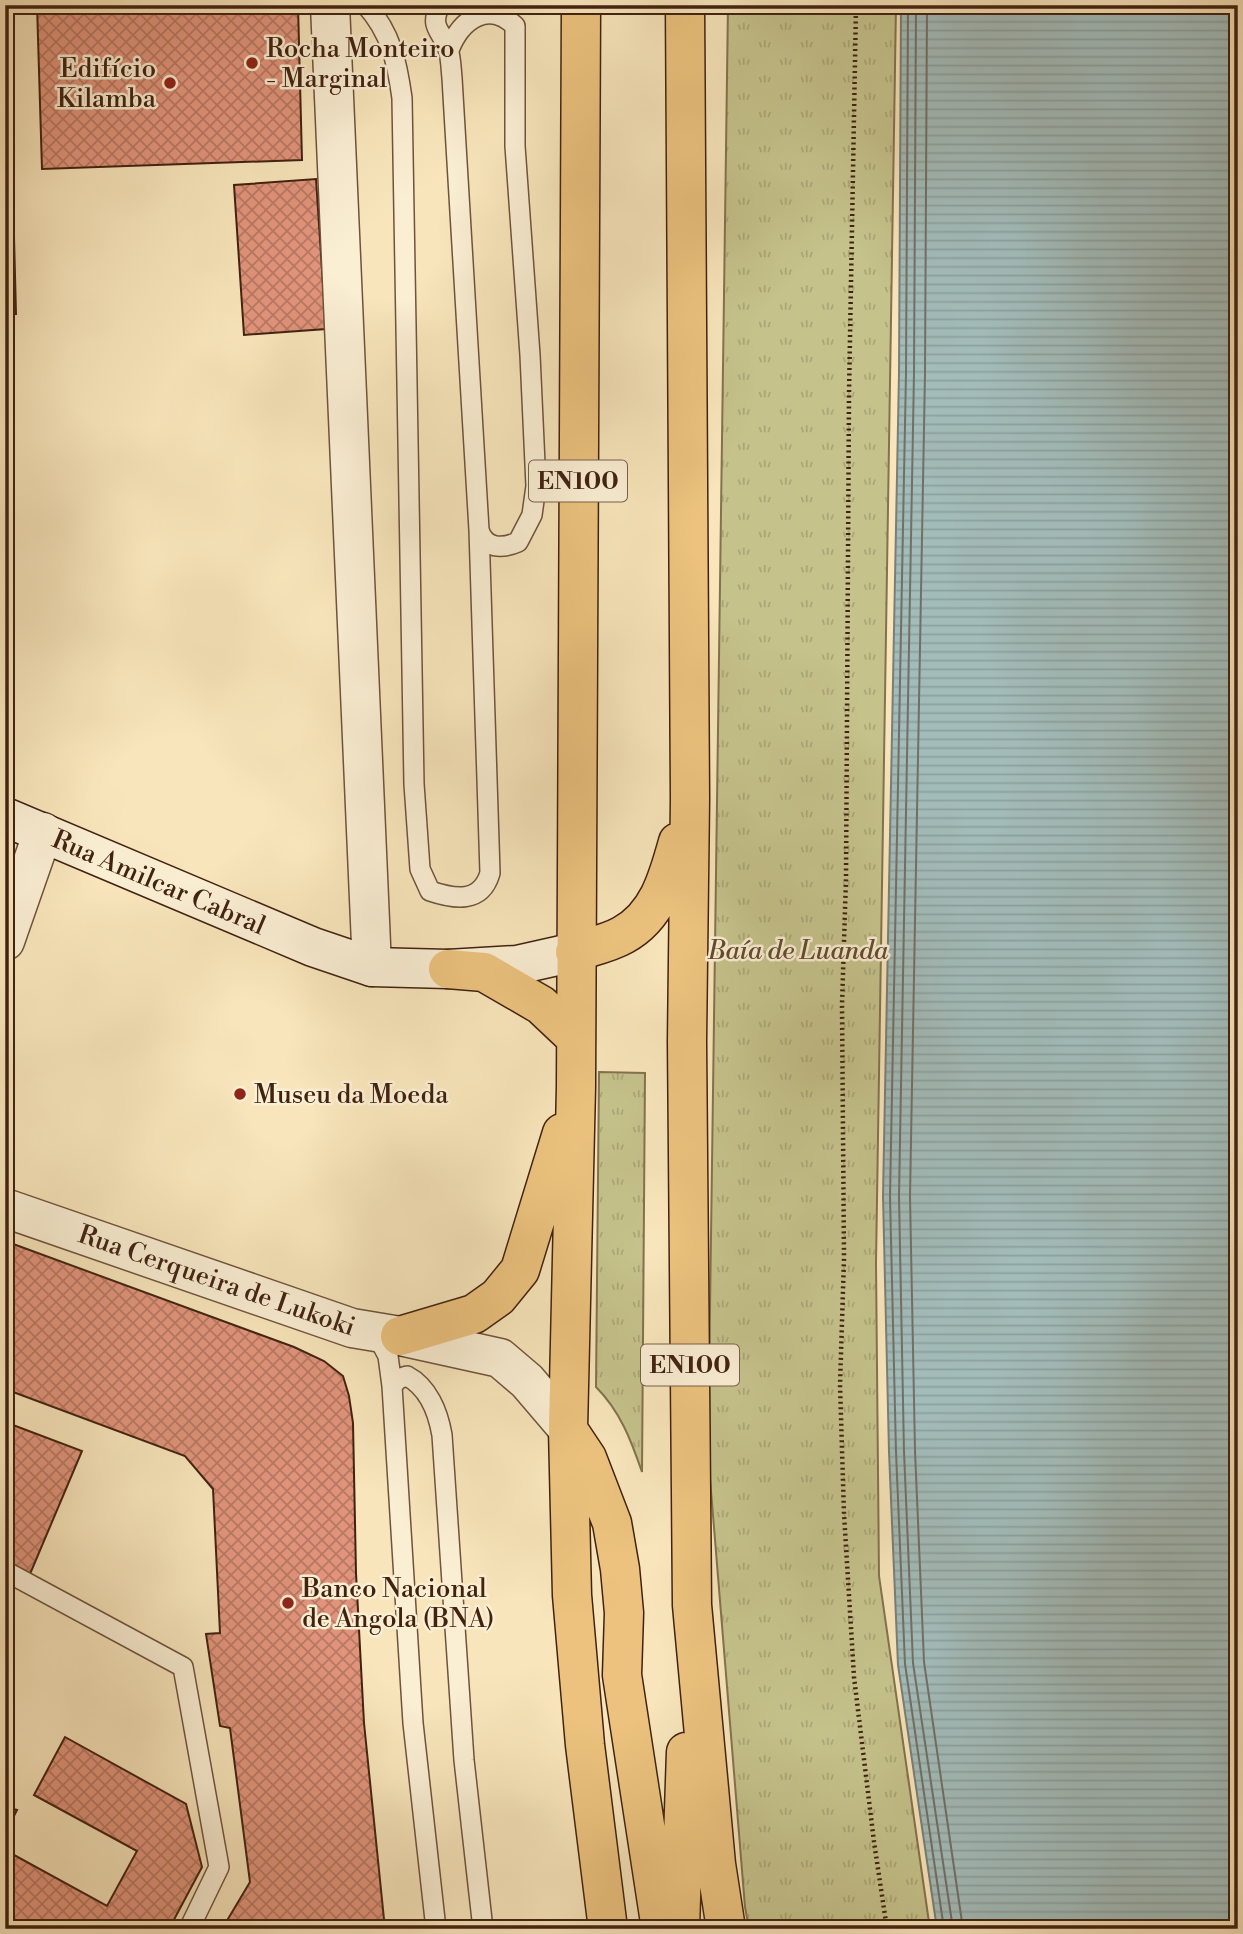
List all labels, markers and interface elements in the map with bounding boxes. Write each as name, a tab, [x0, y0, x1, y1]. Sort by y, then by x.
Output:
place label: Rocha Monteiro - Marginal	[266, 33, 455, 95]
place label: Edifício Kilamba	[57, 53, 157, 115]
marker: Rocha Monteiro - Marginal	[244, 55, 260, 71]
marker: Edifício Kilamba	[162, 75, 178, 91]
road number: EN100	[529, 460, 627, 502]
street label: Rua Amilcar Cabral	[47, 823, 270, 942]
park label: Baía de Luanda	[707, 935, 889, 967]
place label: Museu da Moeda	[254, 1079, 449, 1111]
marker: Museu da Moeda	[232, 1086, 248, 1102]
street label: Rua Cerqueira de Lukoki	[74, 1218, 359, 1343]
road number: EN100	[641, 1344, 739, 1386]
place label: Banco Nacional de Angola (BNA)	[301, 1573, 494, 1635]
marker: Banco Nacional de Angola (BNA)	[280, 1595, 296, 1611]

